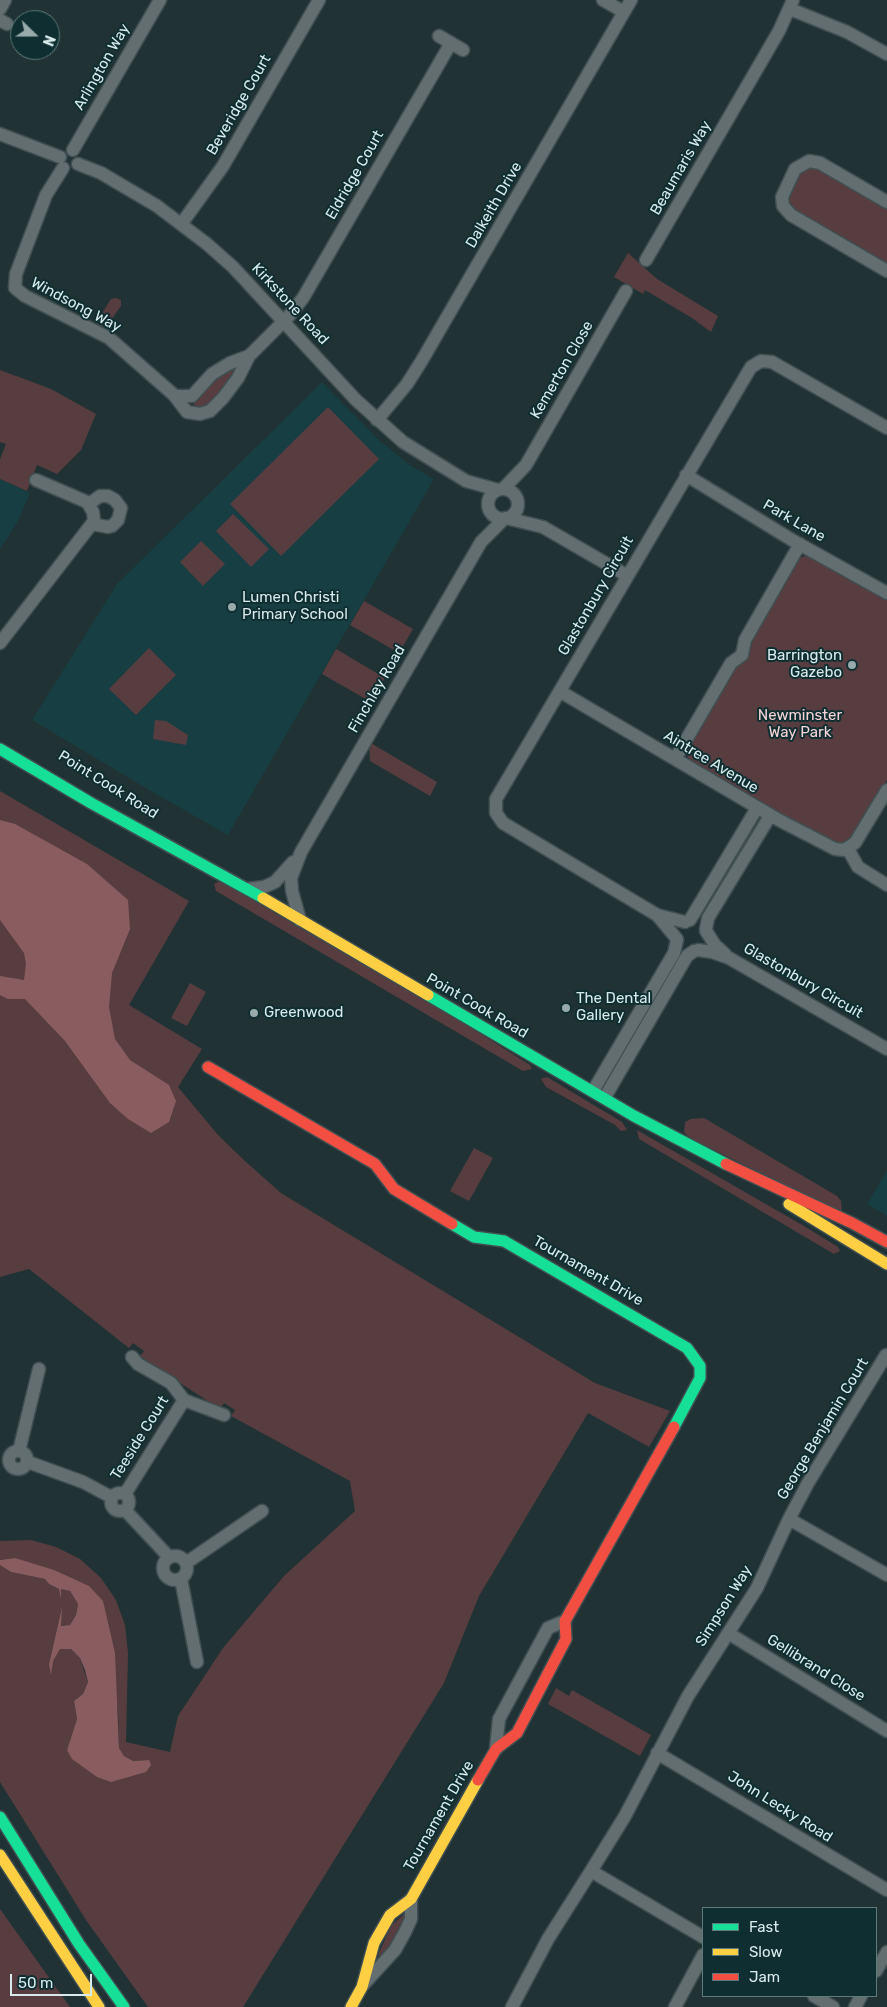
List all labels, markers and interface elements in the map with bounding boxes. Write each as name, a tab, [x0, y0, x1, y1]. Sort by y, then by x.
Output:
north arrow	[10, 10, 60, 60]
street label: Arlington Way	[70, 21, 134, 113]
text: N	[39, 33, 58, 48]
street label: Beveridge Court	[203, 52, 275, 158]
street label: Beaumaris Way	[647, 118, 715, 218]
street label: Eldridge Court	[322, 127, 388, 223]
street label: Dalkeith Drive	[462, 159, 526, 251]
street label: Kirkstone Road	[248, 260, 332, 348]
street label: Windsong Way	[28, 274, 124, 336]
street label: Kemerton Close	[527, 318, 597, 422]
street label: Park Lane	[760, 496, 828, 546]
street label: Glastonbury Circuit	[554, 533, 638, 659]
place label: Lumen Christi Primary School	[242, 589, 348, 624]
marker: Lumen Christi Primary School	[226, 601, 238, 613]
street label: Finchley Road	[345, 642, 409, 736]
place label: Barrington Gazebo	[767, 647, 842, 682]
marker: Barrington Gazebo	[846, 659, 858, 671]
park label: Newminster Way Park	[758, 707, 842, 742]
street label: Aintree Avenue	[660, 727, 762, 797]
street label: Point Cook Road	[55, 747, 161, 823]
street label: Glastonbury Circuit	[740, 939, 866, 1023]
street label: Point Cook Road	[423, 970, 531, 1042]
place label: The Dental Gallery	[576, 990, 651, 1025]
marker: The Dental Gallery	[560, 1002, 572, 1014]
place label: Greenwood	[264, 1004, 344, 1022]
marker: Greenwood	[248, 1007, 260, 1019]
street label: Tournament Drive	[530, 1232, 646, 1310]
street label: George Benjamin Court	[773, 1355, 873, 1503]
street label: Teeside Court	[107, 1393, 173, 1483]
street label: Simpson Way	[692, 1562, 756, 1650]
street label: Gellibrand Close	[764, 1631, 868, 1705]
street label: Tournament Drive	[400, 1758, 478, 1874]
street label: John Lecky Road	[724, 1768, 836, 1846]
legend	[702, 1907, 877, 1997]
text: Fast	[749, 1918, 779, 1936]
text: Slow	[749, 1943, 782, 1961]
scale bar	[12, 1964, 95, 1996]
text: Jam	[749, 1968, 780, 1986]
text: 50 m	[18, 1974, 53, 1992]

